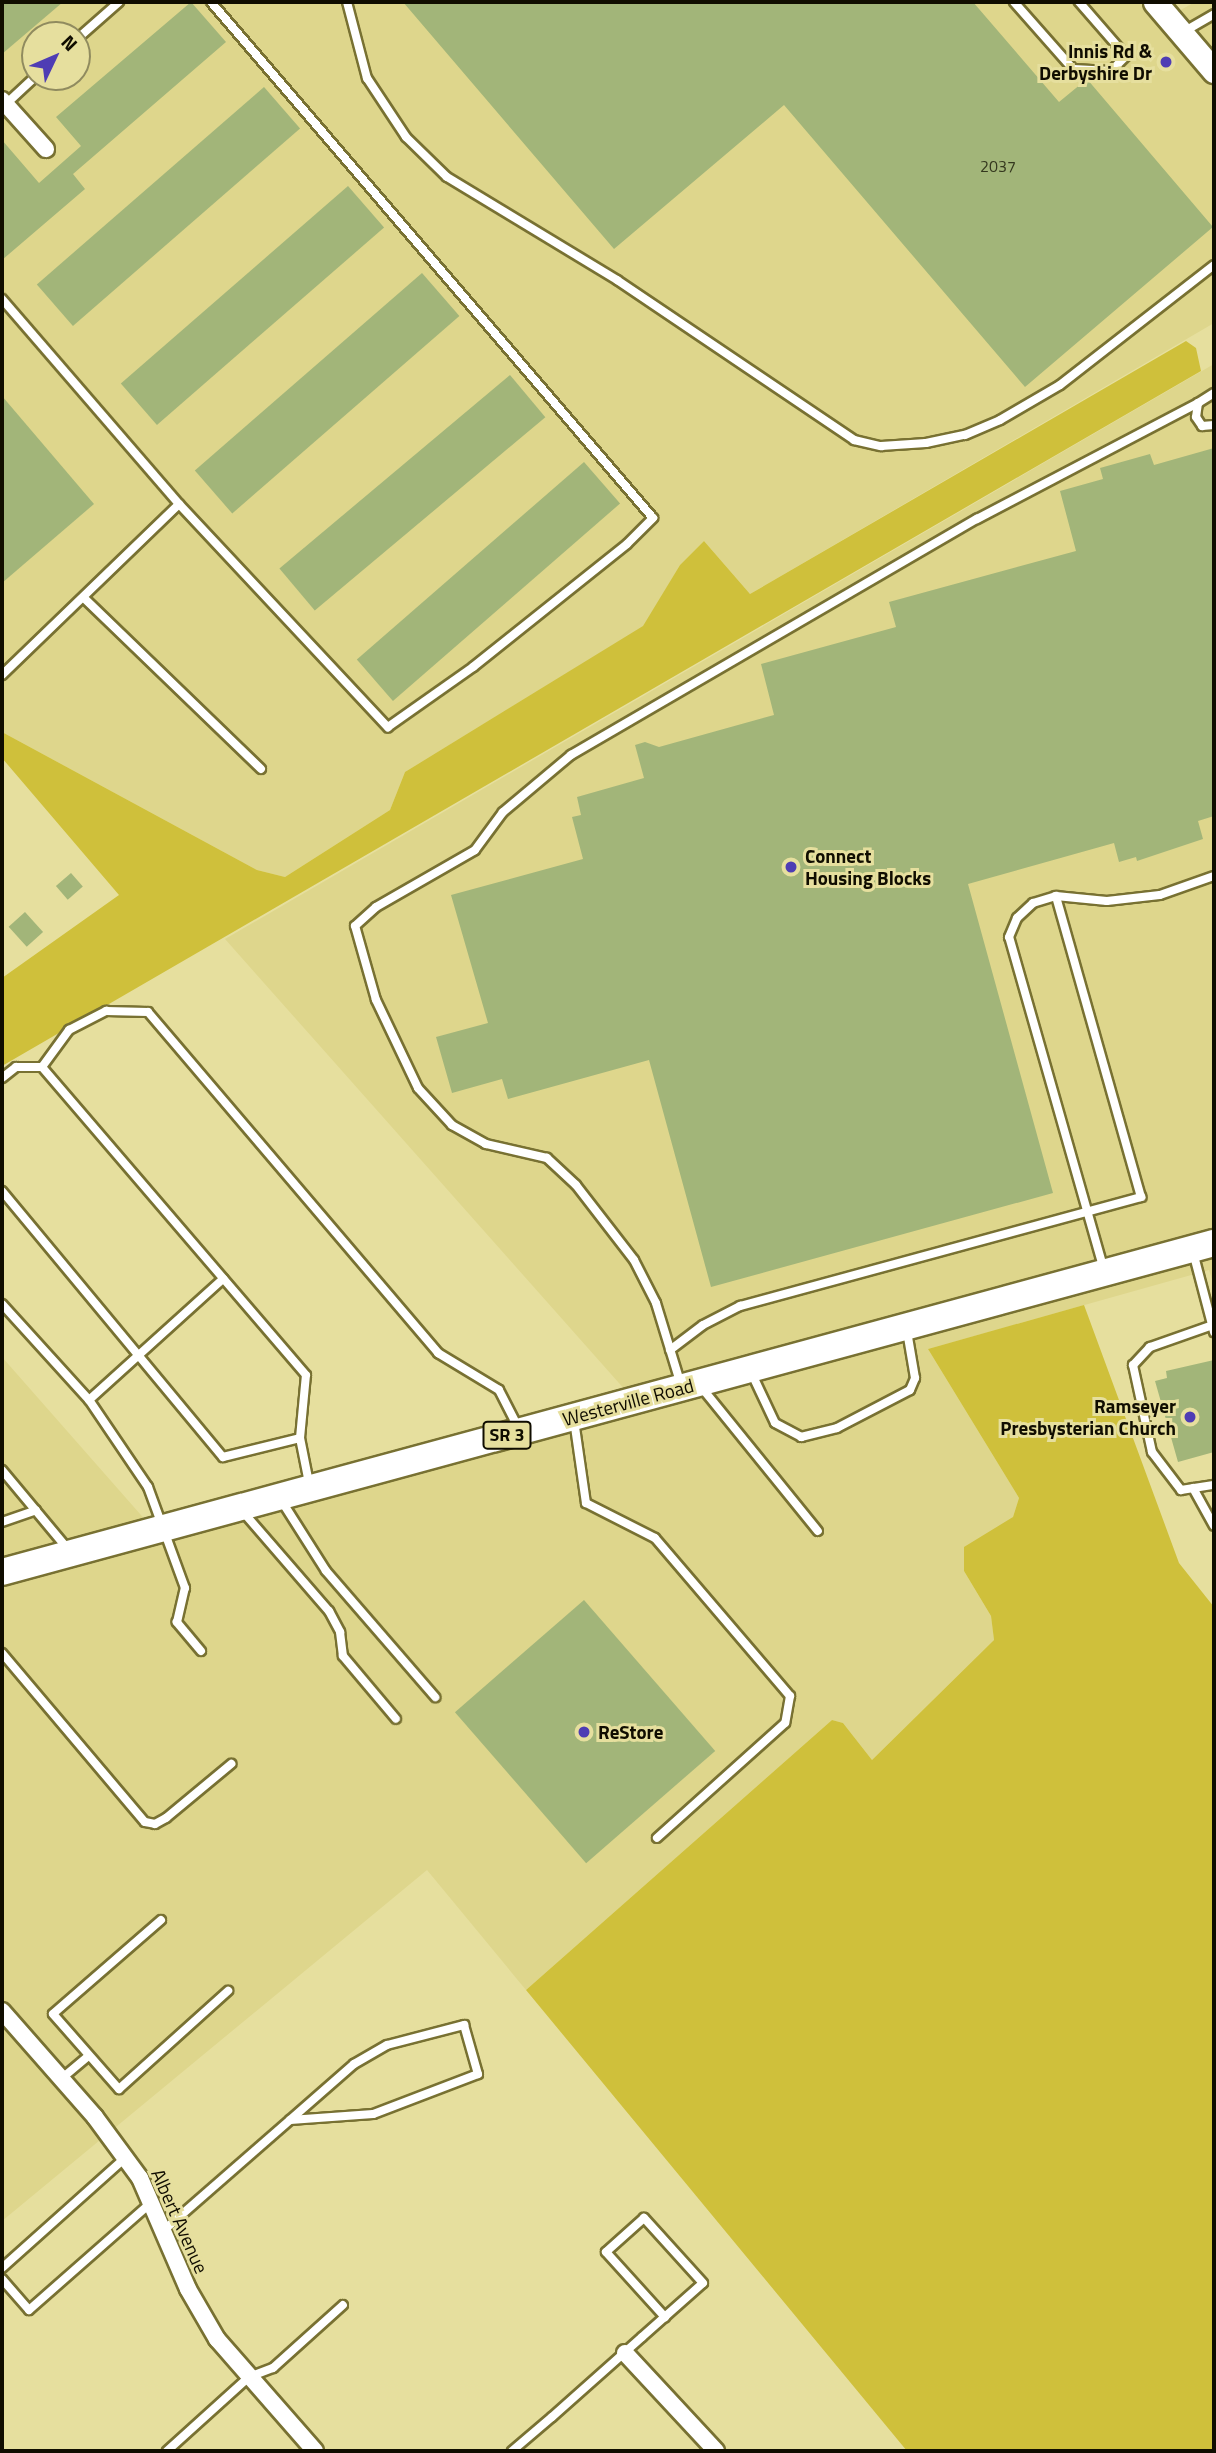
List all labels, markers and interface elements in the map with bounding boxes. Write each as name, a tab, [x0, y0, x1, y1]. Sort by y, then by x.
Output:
north arrow	[21, 21, 91, 91]
text: N	[55, 28, 85, 57]
place label: Innis Rd & Derbyshire Dr	[1039, 40, 1152, 84]
marker: Innis Rd & Derbyshire Dr	[1158, 54, 1174, 70]
house number: 2037	[980, 156, 1016, 176]
place label: Connect Housing Blocks	[805, 845, 931, 889]
marker: Connect Housing Blocks	[783, 859, 799, 875]
street label: Westerville Road	[560, 1374, 696, 1430]
place label: Ramseyer Presbysterian Church	[1000, 1395, 1176, 1439]
marker: Ramseyer Presbysterian Church	[1182, 1409, 1198, 1425]
road number: SR 3	[482, 1420, 532, 1450]
place label: ReStore	[598, 1721, 663, 1743]
marker: ReStore	[576, 1724, 592, 1740]
street label: Albert Avenue	[147, 2165, 213, 2277]

